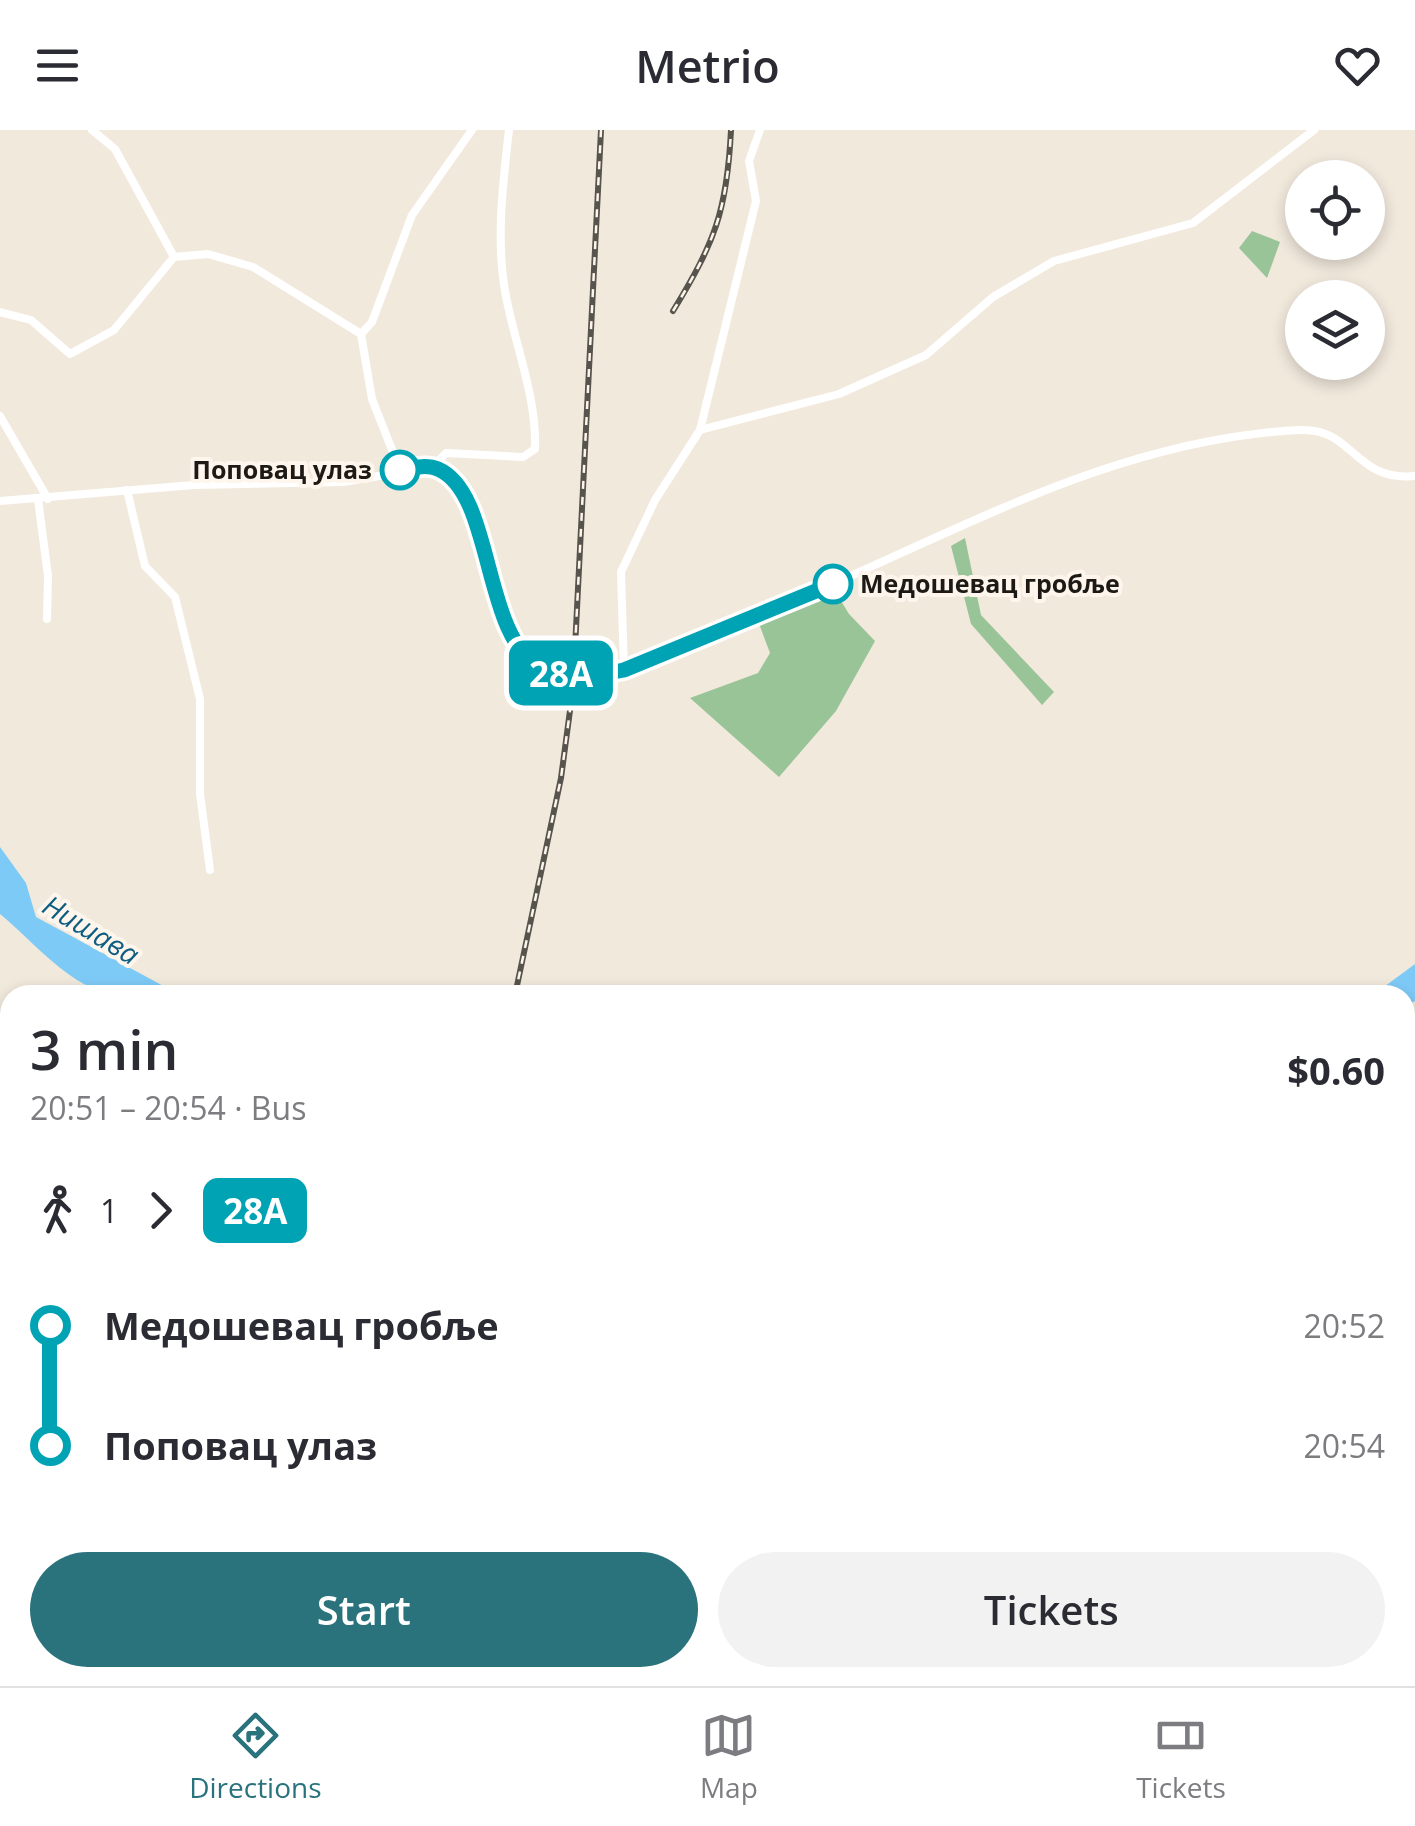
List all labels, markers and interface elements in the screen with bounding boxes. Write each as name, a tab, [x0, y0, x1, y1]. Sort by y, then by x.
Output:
text: Metrio	[635, 35, 780, 96]
icon: menu	[30, 38, 85, 93]
icon: heart	[1330, 38, 1385, 93]
map controls	[1285, 160, 1385, 380]
button: locate	[1285, 160, 1385, 260]
button: layers	[1285, 280, 1385, 380]
marker: Поповац улаз	[381, 451, 419, 489]
place label: Поповац улаз	[192, 452, 372, 486]
marker: Медошевац гробље	[814, 565, 852, 603]
place label: Медошевац гробље	[860, 566, 1120, 600]
line badge: 28А	[504, 640, 618, 706]
text: 28А	[529, 650, 593, 697]
water label: Нишава	[36, 885, 147, 973]
text: 3 min	[30, 1011, 178, 1086]
text: $0.60	[1287, 1044, 1385, 1096]
text: 20:51 – 20:54 · Bus	[30, 1086, 306, 1129]
icon: walk	[30, 1183, 85, 1238]
icon: forward	[133, 1183, 188, 1238]
text: 28А	[223, 1187, 287, 1234]
text: 1	[100, 1189, 118, 1232]
text: Медошевац гробље	[104, 1299, 499, 1351]
text: 20:52	[1303, 1304, 1385, 1347]
text: Поповац улаз	[104, 1419, 377, 1471]
text: 20:54	[1303, 1424, 1385, 1467]
button: Start	[30, 1552, 698, 1667]
button: Tickets	[718, 1552, 1385, 1667]
tab: Directions	[189, 1708, 322, 1806]
tab: Map	[700, 1708, 758, 1806]
tab: Tickets	[1136, 1708, 1226, 1806]

